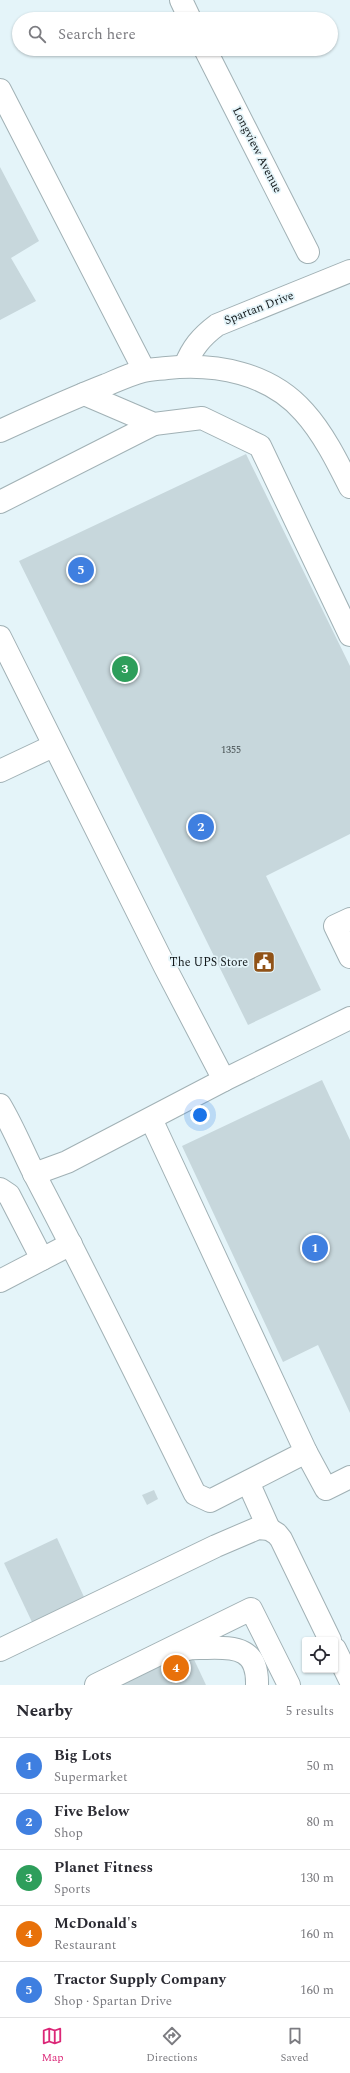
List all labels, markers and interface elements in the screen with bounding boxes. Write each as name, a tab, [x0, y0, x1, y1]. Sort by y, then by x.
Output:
search box	[12, 12, 338, 56]
icon: search	[26, 23, 48, 45]
text: Search here	[58, 23, 136, 46]
street label: Longview Avenue	[227, 104, 287, 197]
street label: Spartan Drive	[221, 286, 297, 330]
pin: 5	[68, 555, 94, 585]
pin: 3	[112, 654, 138, 684]
house number: 1355	[221, 742, 241, 758]
pin: 2	[188, 812, 214, 842]
public building icon: The UPS Store	[251, 949, 277, 975]
place label: The UPS Store	[170, 953, 248, 972]
your location	[190, 1105, 210, 1125]
pin: 1	[302, 1233, 328, 1263]
map controls	[302, 1637, 338, 1673]
button: locate	[302, 1637, 338, 1673]
pin: 4	[163, 1653, 189, 1683]
text: Nearby	[16, 1698, 72, 1724]
text: 5 results	[286, 1701, 334, 1721]
text: Big Lots	[54, 1744, 112, 1767]
text: 1	[25, 1756, 33, 1776]
text: 50 m	[307, 1756, 334, 1776]
text: Supermarket	[54, 1767, 128, 1787]
text: Five Below	[54, 1800, 129, 1823]
text: 2	[25, 1812, 33, 1832]
text: 80 m	[307, 1812, 334, 1832]
text: Shop	[54, 1823, 83, 1843]
text: Planet Fitness	[54, 1856, 153, 1879]
text: 3	[25, 1868, 33, 1888]
text: 130 m	[300, 1868, 334, 1888]
text: Sports	[54, 1879, 91, 1899]
text: McDonald's	[54, 1912, 137, 1935]
text: 4	[25, 1924, 33, 1944]
text: 160 m	[300, 1924, 334, 1944]
text: Restaurant	[54, 1935, 116, 1955]
text: Tractor Supply Company	[54, 1968, 226, 1991]
text: 5	[25, 1980, 33, 2000]
text: 160 m	[300, 1980, 334, 2000]
text: Shop · Spartan Drive	[54, 1991, 172, 2011]
tab: Map	[41, 2025, 64, 2066]
tab: Directions	[146, 2025, 198, 2066]
tab: Saved	[280, 2025, 309, 2066]

